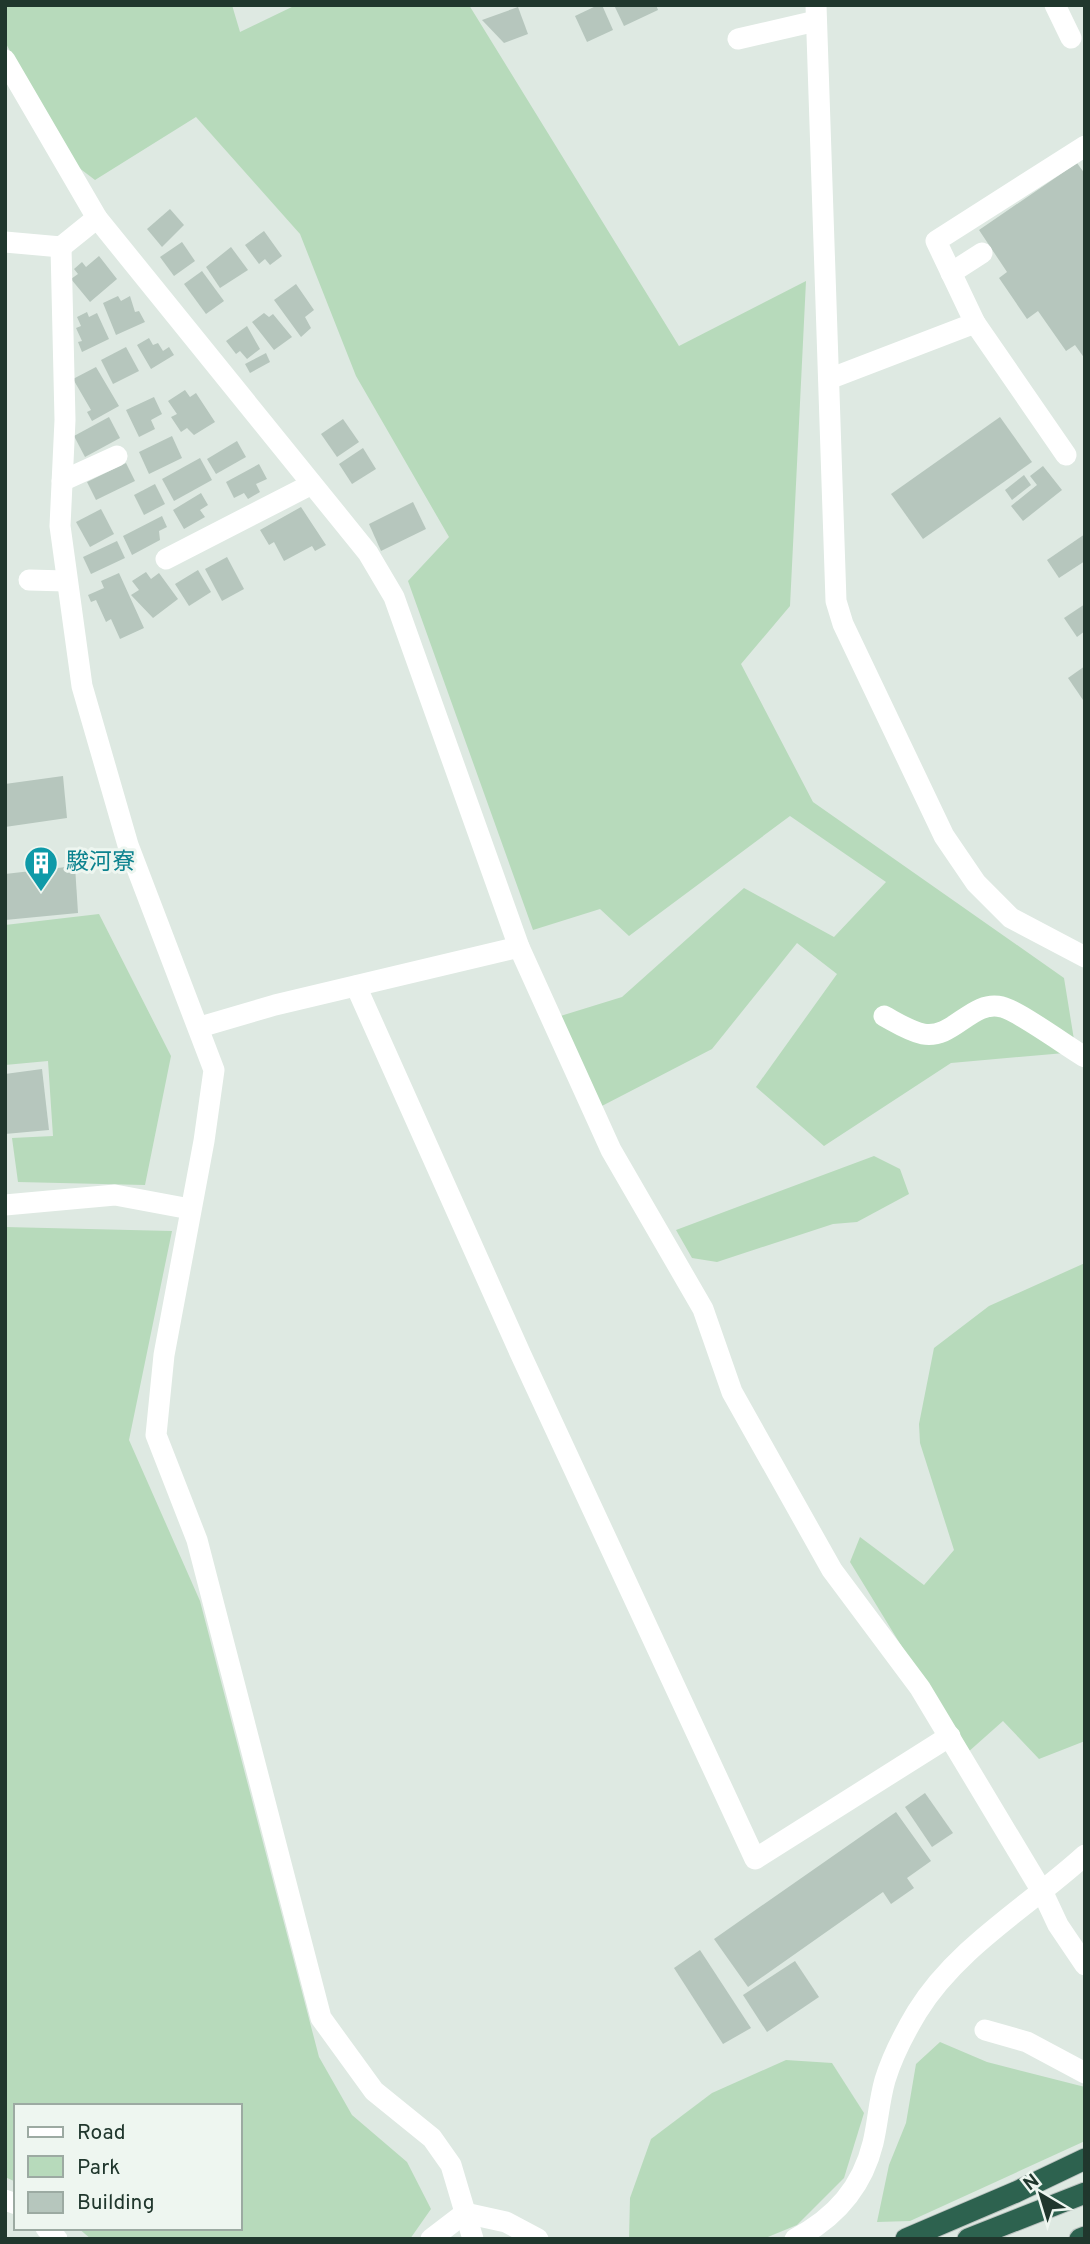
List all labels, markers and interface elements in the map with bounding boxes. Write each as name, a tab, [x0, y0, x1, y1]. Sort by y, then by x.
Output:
building icon: 駿河寮	[22, 844, 60, 893]
place label: 駿河寮	[66, 849, 135, 878]
legend	[14, 2104, 242, 2230]
text: Road	[77, 2120, 126, 2147]
text: Park	[77, 2155, 120, 2182]
north arrow	[1006, 2160, 1076, 2230]
text: N	[1019, 2170, 1045, 2197]
text: Building	[77, 2190, 155, 2217]

